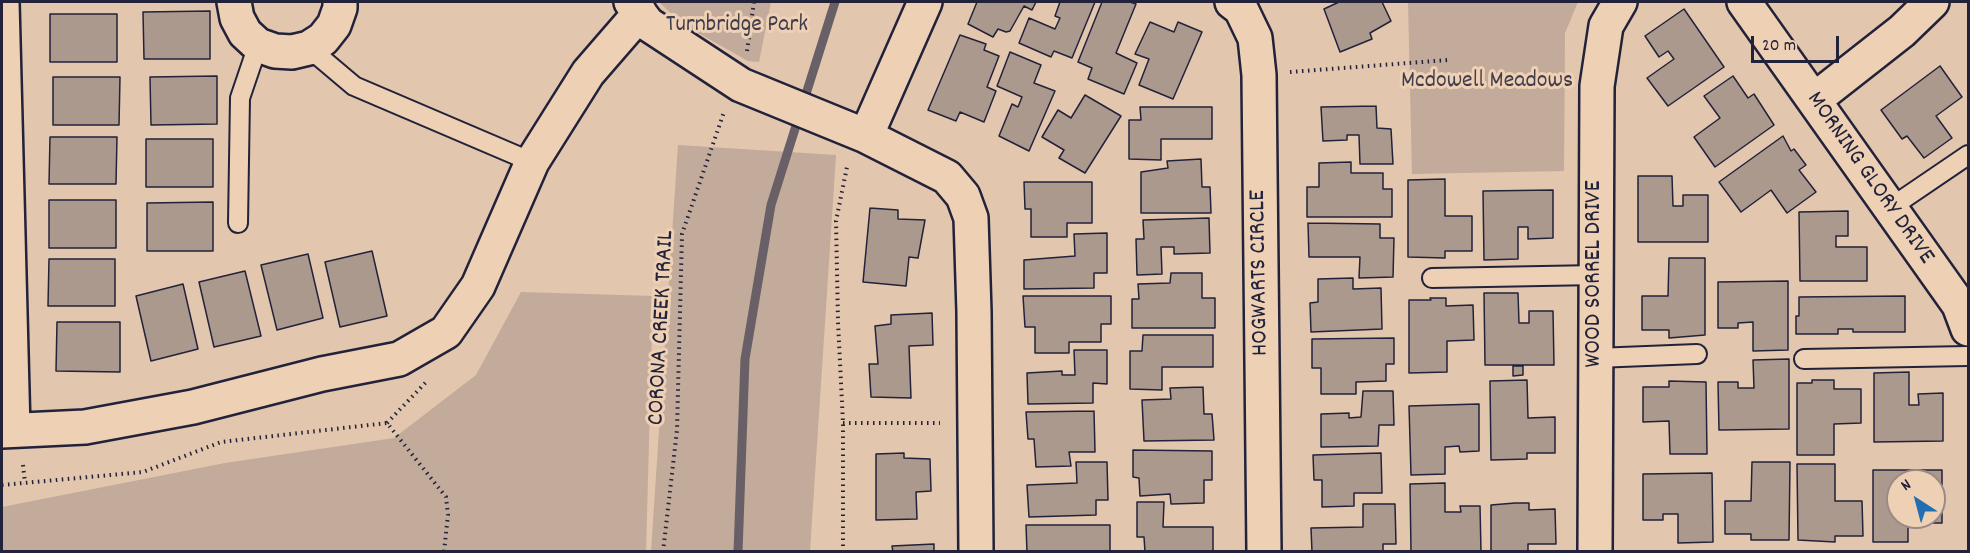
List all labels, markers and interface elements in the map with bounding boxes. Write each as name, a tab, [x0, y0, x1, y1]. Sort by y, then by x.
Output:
park label: Turnbridge Park	[666, 13, 808, 41]
scale bar	[1754, 24, 1842, 62]
text: 20 m	[1762, 34, 1796, 59]
park label: Mcdowell Meadows	[1401, 69, 1573, 97]
street label: MORNING GLORY DRIVE	[1799, 87, 1939, 271]
street label: WOOD SORREL DRIVE	[1582, 180, 1610, 368]
street label: HOGWARTS CIRCLE	[1245, 190, 1277, 356]
street label: CORONA CREEK TRAIL	[644, 230, 682, 426]
north arrow	[1886, 469, 1946, 529]
text: N	[1896, 474, 1916, 497]

